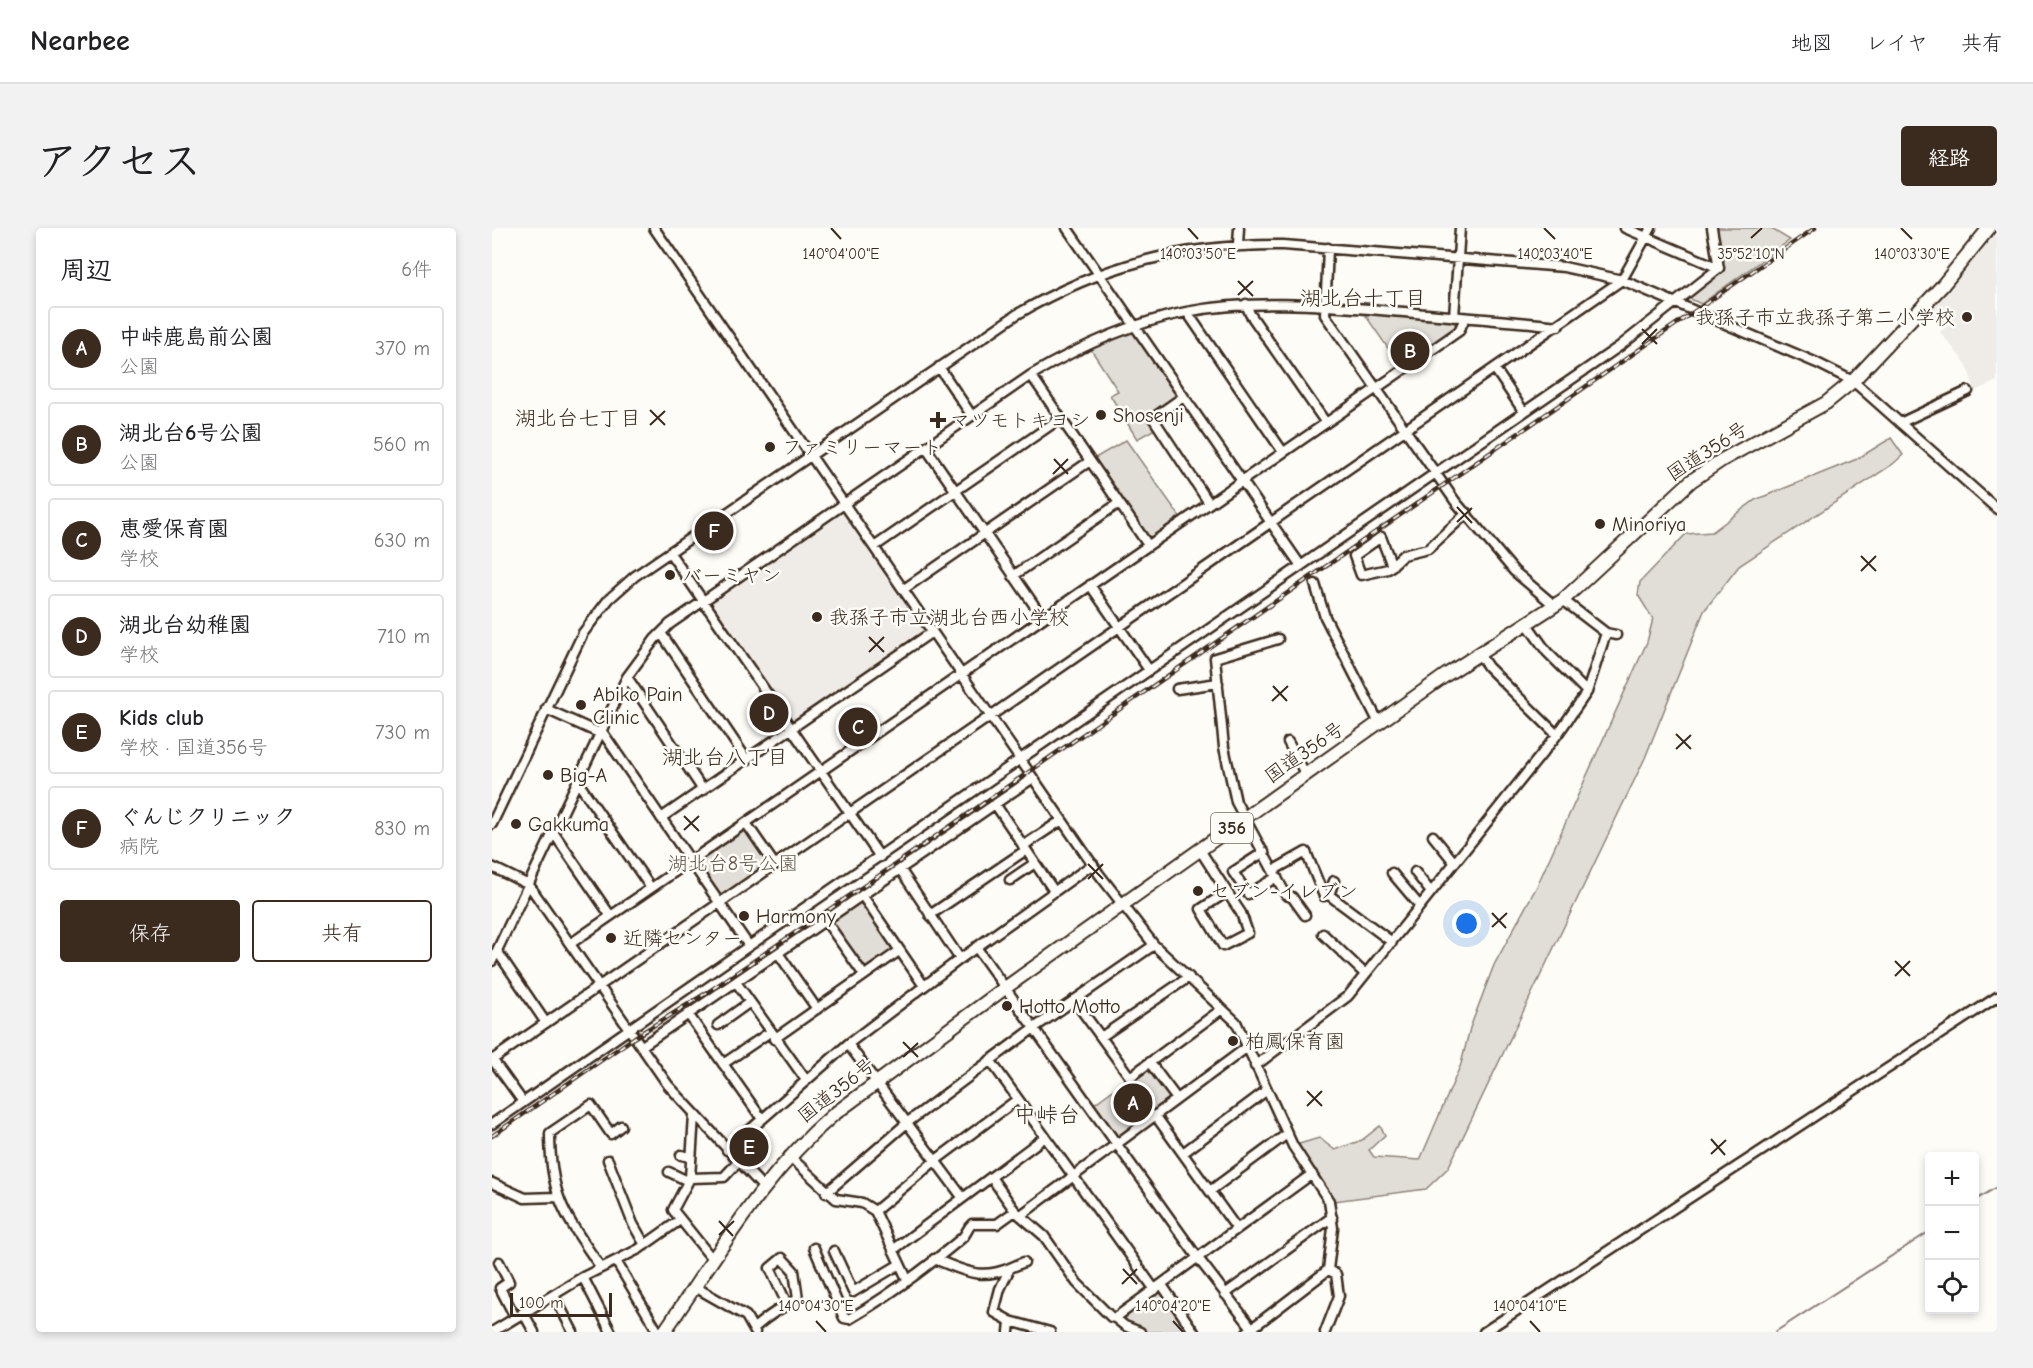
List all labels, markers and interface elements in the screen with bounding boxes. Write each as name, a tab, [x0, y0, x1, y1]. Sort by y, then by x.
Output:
text: Nearbee	[30, 25, 130, 57]
text: 地図	[1791, 31, 1833, 55]
text: レイヤ	[1866, 31, 1928, 55]
text: 共有	[1961, 31, 2003, 55]
button: 経路	[1901, 126, 1997, 186]
text: アクセス	[36, 137, 201, 186]
text: 140°04'00"E	[803, 245, 879, 263]
text: 140°03'50"E	[1160, 245, 1236, 263]
text: 140°03'40"E	[1517, 245, 1593, 263]
text: 35°52'10"N	[1717, 245, 1785, 263]
text: 140°03'30"E	[1874, 245, 1950, 263]
text: 周辺	[60, 256, 112, 286]
text: 6件	[401, 258, 432, 281]
district label: 湖北台十丁目	[1300, 286, 1426, 310]
place label: 我孫子市立我孫子第二小学校	[1695, 306, 1955, 329]
marker: 我孫子市立我孫子第二小学校	[1960, 310, 1974, 324]
text: 中峠鹿島前公園	[119, 324, 273, 350]
pin: B	[1390, 328, 1430, 374]
text: A	[76, 337, 87, 360]
text: 370 m	[375, 337, 430, 360]
text: 公園	[119, 355, 159, 378]
place label: Shosenji	[1113, 404, 1184, 427]
district label: 湖北台七丁目	[515, 406, 641, 430]
marker: Shosenji	[1094, 408, 1108, 422]
place label: マツモトキヨシ	[950, 409, 1090, 432]
marker: マツモトキヨシ	[931, 413, 945, 427]
street label: 国道356号	[1663, 417, 1752, 486]
text: 湖北台6号公園	[119, 420, 263, 446]
text: B	[75, 433, 88, 456]
text: 560 m	[373, 433, 430, 456]
place label: ファミリーマート	[782, 436, 942, 459]
marker: ファミリーマート	[763, 440, 777, 454]
text: 公園	[119, 451, 159, 474]
pin: F	[694, 508, 734, 554]
place label: Minoriya	[1612, 513, 1686, 536]
text: 恵愛保育園	[119, 516, 229, 542]
marker: Minoriya	[1593, 517, 1607, 531]
text: C	[75, 529, 88, 552]
text: 630 m	[374, 529, 430, 552]
text: 学校	[119, 547, 159, 570]
place label: バーミヤン	[682, 564, 782, 587]
marker: バーミヤン	[663, 568, 677, 582]
place label: 我孫子市立湖北台西小学校	[829, 606, 1069, 629]
marker: 我孫子市立湖北台西小学校	[810, 610, 824, 624]
text: 湖北台幼稚園	[119, 612, 251, 638]
text: D	[75, 625, 88, 648]
text: 710 m	[377, 625, 430, 648]
text: 学校	[119, 643, 159, 666]
place label: Abiko Pain Clinic	[593, 683, 683, 729]
pin: D	[750, 690, 788, 736]
marker: Abiko Pain Clinic	[574, 698, 588, 712]
pin: C	[838, 704, 878, 750]
text: Kids club	[119, 705, 204, 731]
street label: 国道356号	[1260, 717, 1348, 788]
text: E	[76, 721, 87, 744]
text: 730 m	[375, 721, 430, 744]
text: 学校 · 国道356号	[119, 736, 268, 759]
district label: 湖北台八丁目	[662, 745, 788, 769]
place label: Big-A	[560, 764, 608, 787]
marker: Big-A	[541, 768, 555, 782]
text: ぐんじクリニック	[119, 804, 295, 830]
place label: Gakkuma	[528, 813, 609, 836]
road number: 356	[1211, 813, 1253, 843]
text: F	[76, 817, 87, 840]
text: 830 m	[374, 817, 430, 840]
marker: Gakkuma	[509, 817, 523, 831]
text: 病院	[119, 835, 159, 858]
park label: 湖北台8号公園	[668, 852, 798, 875]
place label: セブン-イレブン	[1210, 880, 1358, 903]
marker: セブン-イレブン	[1191, 884, 1205, 898]
button: 保存	[60, 900, 240, 962]
button: 共有	[252, 900, 432, 962]
place label: Harmony	[756, 905, 836, 928]
marker: Harmony	[737, 909, 751, 923]
your location	[1452, 909, 1481, 938]
place label: 近隣センター	[623, 927, 742, 950]
marker: 近隣センター	[604, 931, 618, 945]
place label: Hotto Motto	[1019, 995, 1121, 1018]
marker: Hotto Motto	[1000, 999, 1014, 1013]
place label: 柏鳳保育園	[1245, 1030, 1345, 1053]
marker: 柏鳳保育園	[1226, 1034, 1240, 1048]
street label: 国道356号	[793, 1053, 880, 1128]
pin: A	[1114, 1080, 1152, 1126]
district label: 中峠台	[1014, 1102, 1080, 1128]
pin: E	[730, 1124, 768, 1170]
map controls	[1925, 1152, 1979, 1314]
button: +	[1925, 1152, 1979, 1206]
button: −	[1925, 1206, 1979, 1260]
button: locate	[1925, 1260, 1979, 1314]
scale bar	[510, 1290, 612, 1318]
text: 100 m	[519, 1294, 563, 1312]
text: 140°04'30"E	[778, 1297, 854, 1315]
text: 140°04'20"E	[1135, 1297, 1211, 1315]
text: 140°04'10"E	[1493, 1297, 1567, 1315]

